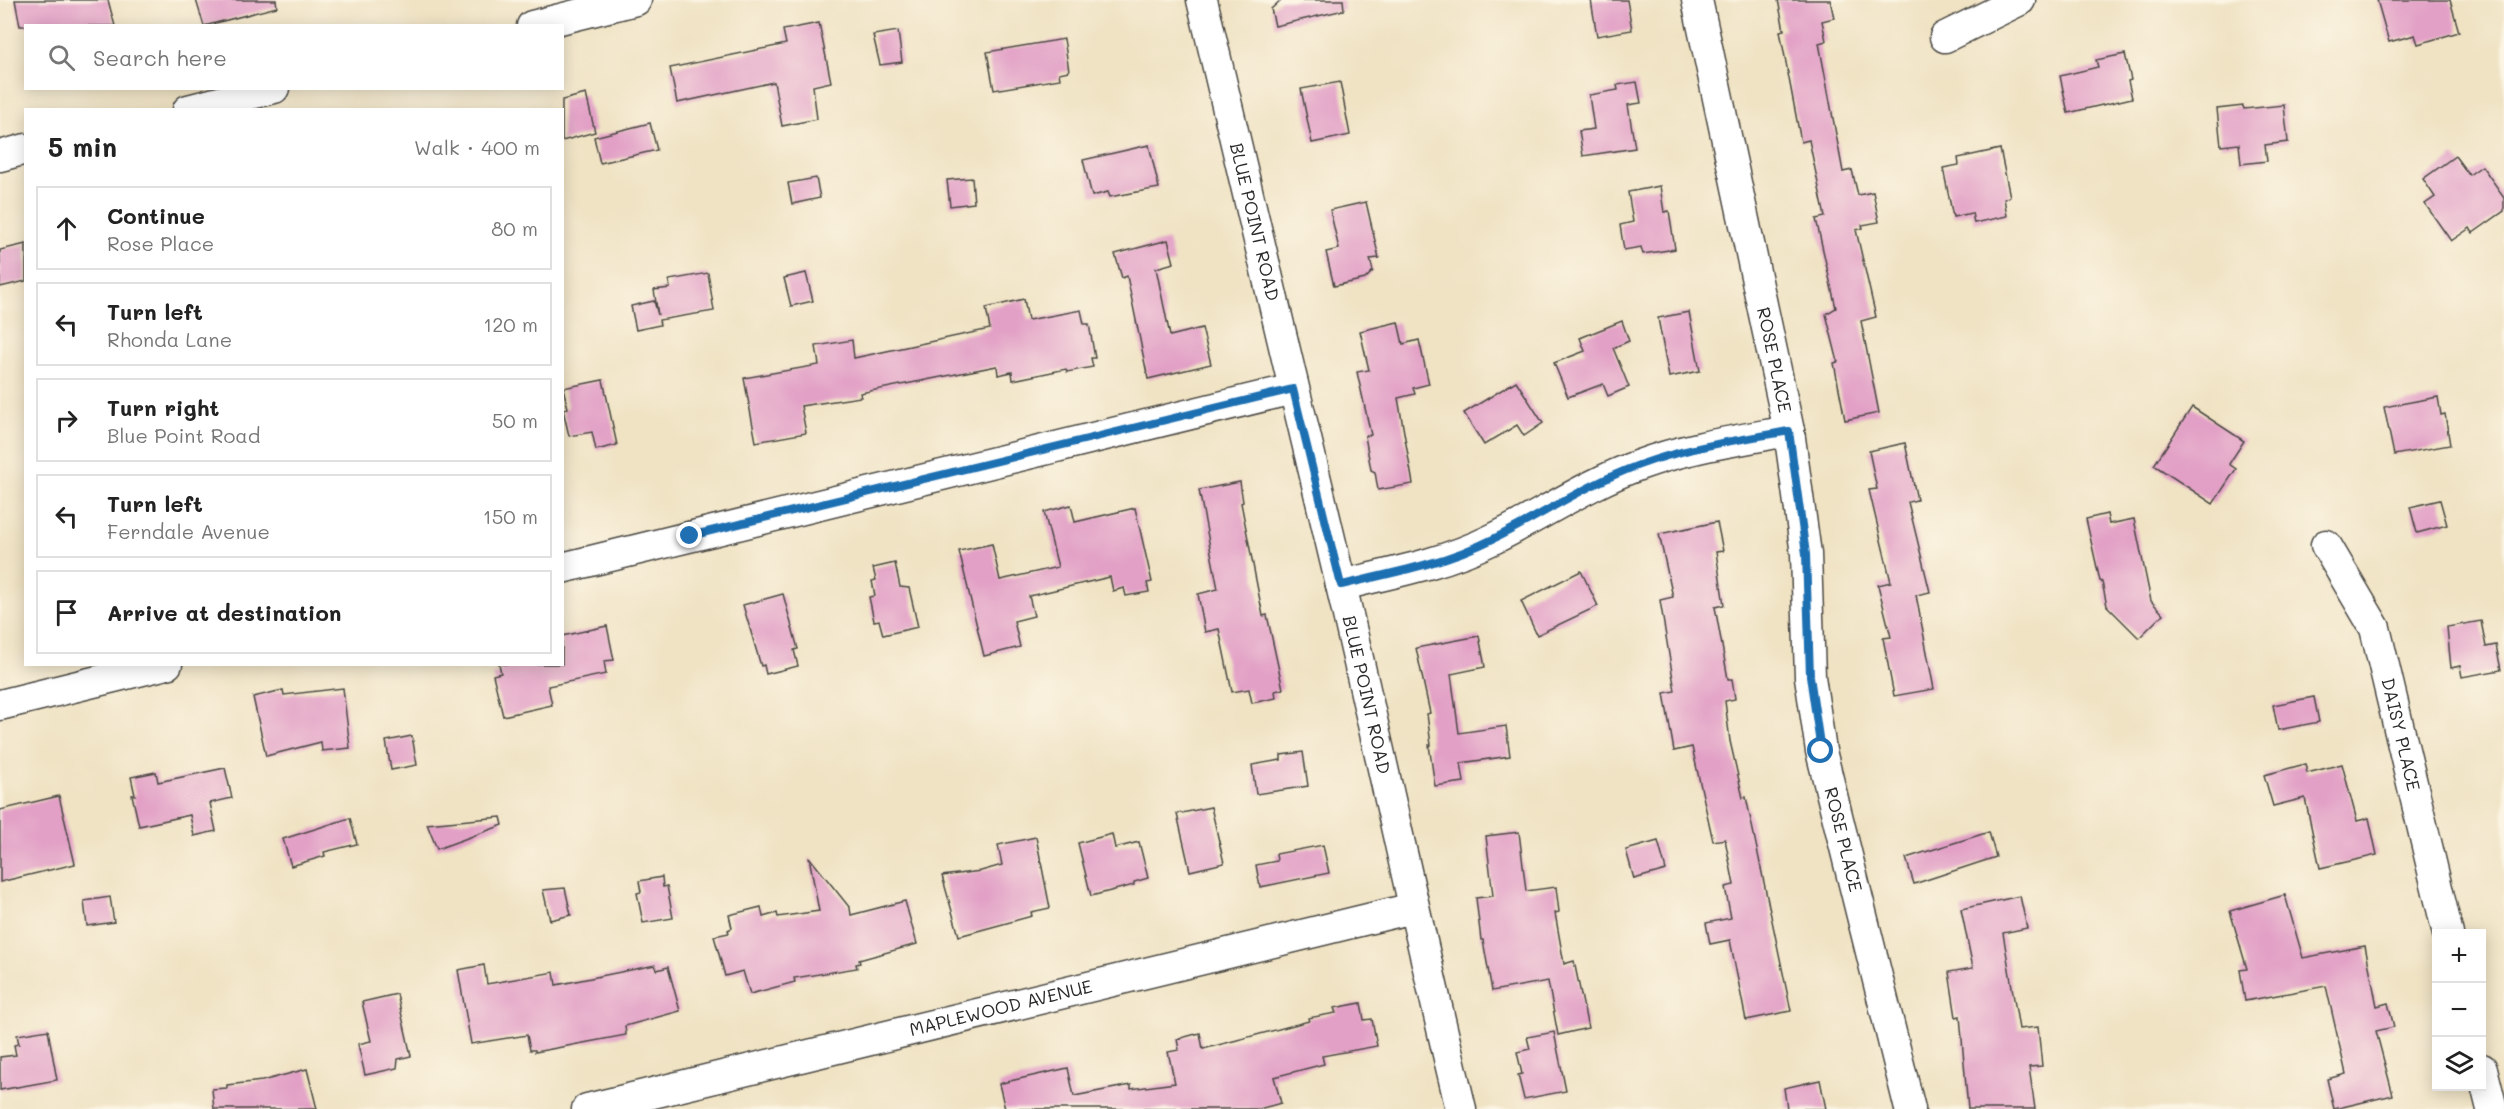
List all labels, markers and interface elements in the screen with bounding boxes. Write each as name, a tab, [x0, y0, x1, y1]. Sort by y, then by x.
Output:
search box	[24, 24, 564, 90]
icon: search	[45, 41, 78, 74]
text: Search here	[93, 43, 227, 72]
text: 5 min	[48, 130, 117, 164]
text: Walk · 400 m	[414, 134, 540, 160]
street label: BLUE POINT ROAD	[1225, 140, 1286, 303]
text: Continue	[107, 201, 205, 230]
icon: ahead	[50, 212, 83, 245]
text: 80 m	[491, 215, 538, 241]
text: Rose Place	[107, 230, 214, 256]
text: Turn left	[107, 297, 203, 326]
street label: ROSE PLACE	[1752, 305, 1798, 415]
icon: left	[50, 308, 83, 341]
text: 120 m	[483, 311, 538, 337]
text: Rhonda Lane	[107, 326, 232, 352]
text: Turn right	[107, 393, 219, 422]
icon: right	[50, 404, 83, 437]
text: 50 m	[492, 407, 538, 433]
text: Blue Point Road	[107, 422, 260, 448]
text: Turn left	[107, 489, 203, 518]
icon: left	[50, 500, 83, 533]
text: 150 m	[483, 503, 538, 529]
text: Ferndale Avenue	[107, 518, 270, 544]
route end	[676, 522, 702, 548]
icon: arrive	[50, 596, 83, 629]
text: Arrive at destination	[107, 598, 342, 627]
street label: BLUE POINT ROAD	[1338, 613, 1397, 776]
street label: DAISY PLACE	[2376, 675, 2426, 793]
route start	[1807, 737, 1833, 763]
street label: ROSE PLACE	[1819, 784, 1869, 894]
map controls	[2432, 929, 2486, 1091]
button: +	[2432, 929, 2486, 983]
street label: MAPLEWOOD AVENUE	[907, 973, 1095, 1041]
button: −	[2432, 983, 2486, 1037]
button: layers	[2432, 1037, 2486, 1091]

